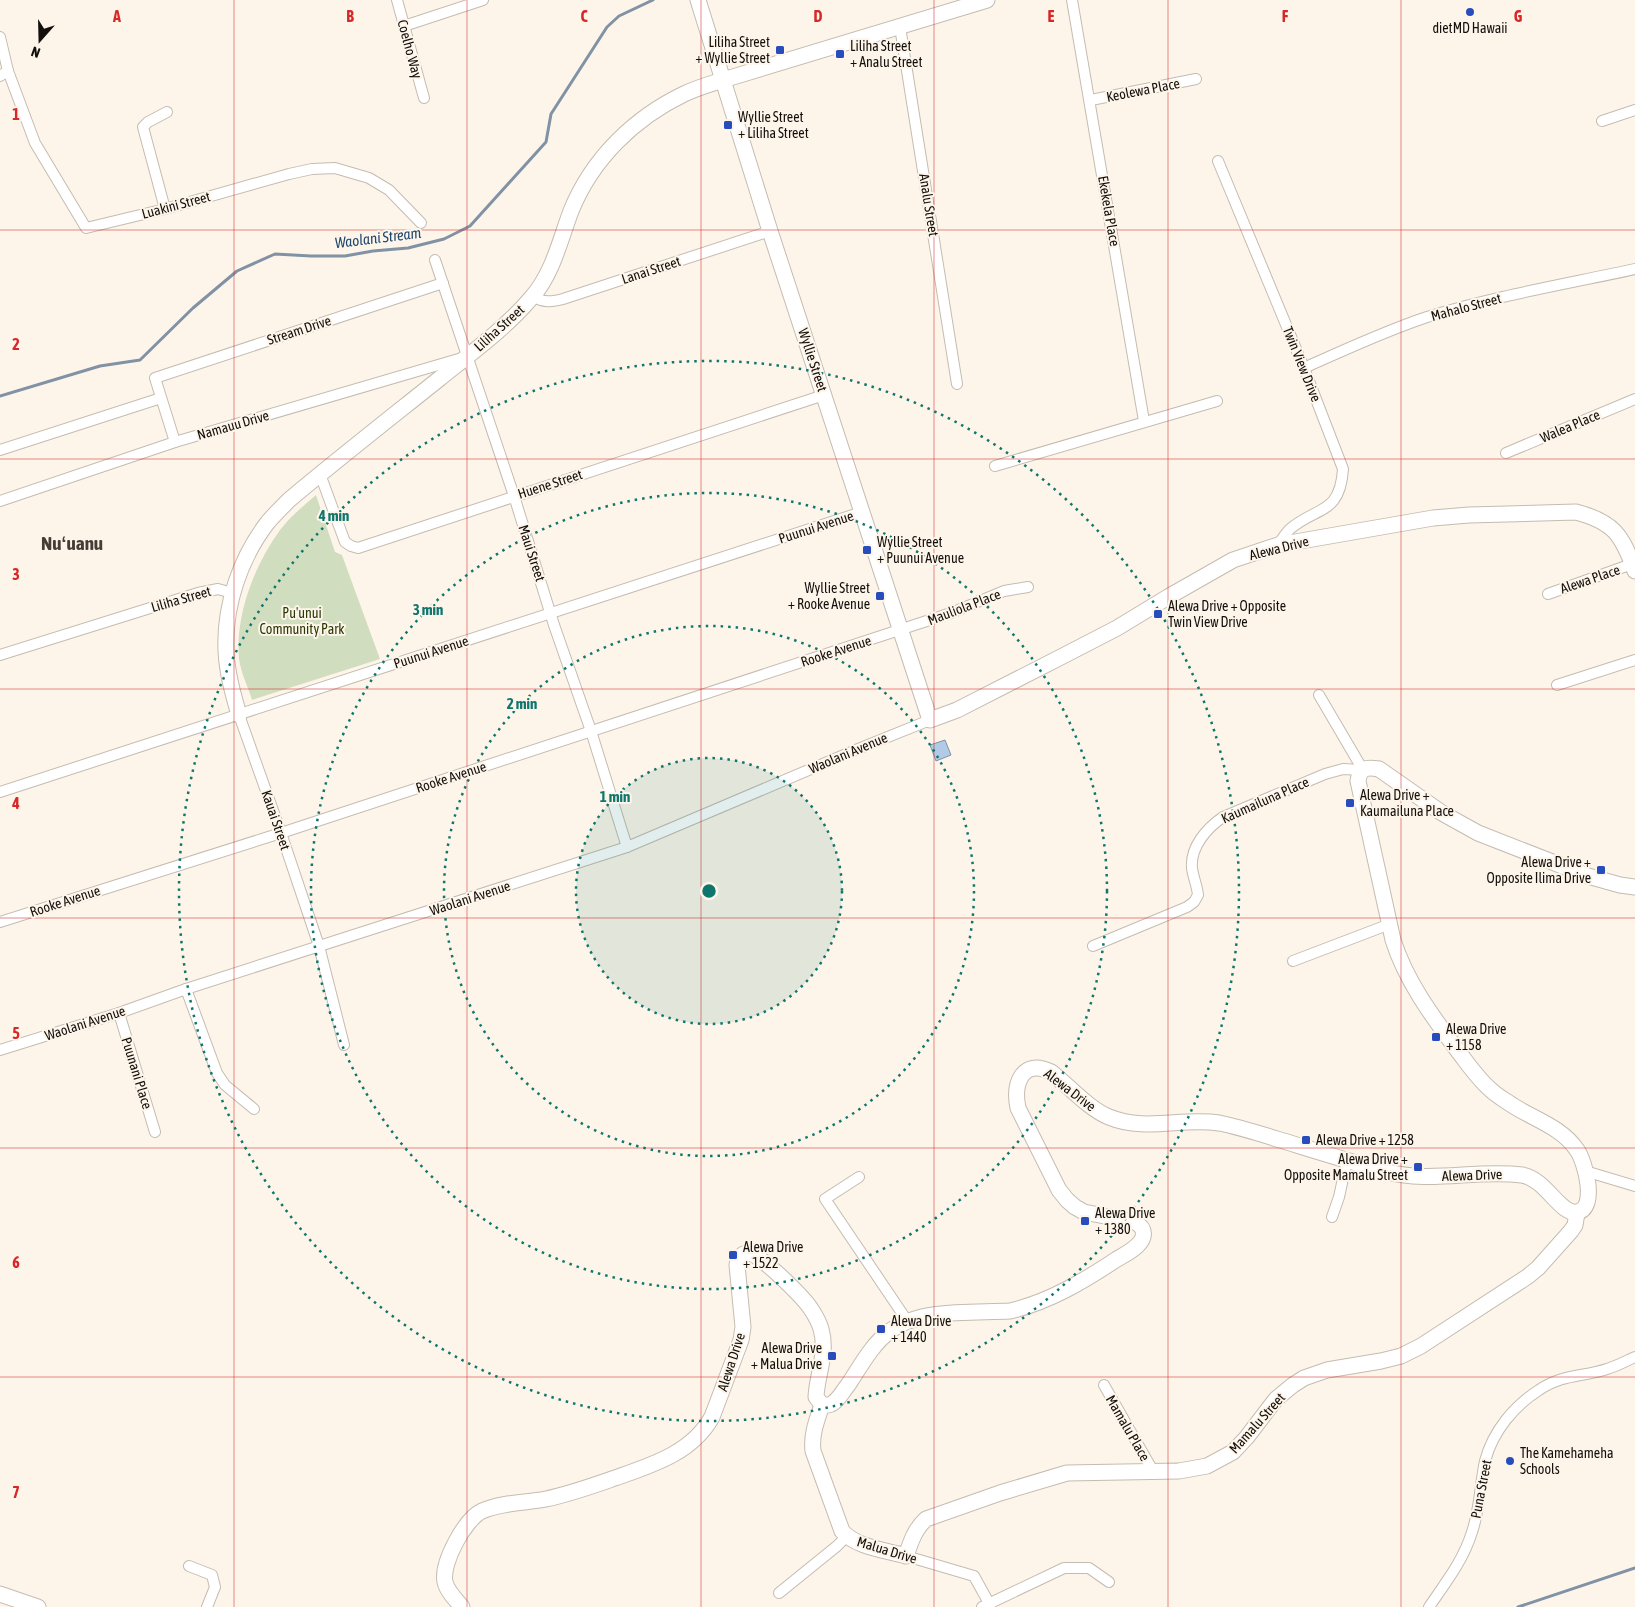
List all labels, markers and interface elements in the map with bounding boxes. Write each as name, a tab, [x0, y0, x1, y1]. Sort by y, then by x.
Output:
marker: dietMD Hawaii	[1464, 6, 1476, 18]
text: A	[112, 7, 121, 25]
text: B	[346, 7, 354, 25]
text: C	[580, 7, 588, 25]
text: D	[814, 7, 823, 25]
text: E	[1048, 7, 1055, 25]
text: F	[1282, 7, 1289, 25]
text: G	[1514, 7, 1523, 25]
north arrow	[15, 15, 65, 65]
street label: Coelho Way	[394, 18, 426, 80]
place label: dietMD Hawaii	[1432, 20, 1508, 36]
place label: Liliha Street + Wyllie Street	[695, 34, 770, 66]
place label: Liliha Street + Analu Street	[850, 38, 922, 70]
text: N	[29, 43, 42, 61]
marker: Liliha Street + Wyllie Street	[774, 44, 786, 56]
marker: Liliha Street + Analu Street	[834, 48, 846, 60]
street label: Keolewa Place	[1105, 75, 1181, 105]
text: 1	[12, 105, 20, 123]
place label: Wyllie Street + Liliha Street	[738, 109, 809, 141]
marker: Wyllie Street + Liliha Street	[722, 119, 734, 131]
street label: Analu Street	[916, 172, 942, 238]
street label: Ekekela Place	[1095, 175, 1123, 247]
street label: Luakini Street	[140, 188, 212, 222]
water label: Waolani Stream	[334, 224, 422, 251]
street label: Lanai Street	[619, 253, 683, 287]
street label: Mahalo Street	[1429, 290, 1503, 324]
street label: Liliha Street	[471, 301, 527, 355]
street label: Stream Drive	[265, 312, 333, 348]
street label: Twin View Drive	[1280, 324, 1324, 404]
street label: Wyllie Street	[795, 326, 831, 394]
text: 2	[12, 335, 20, 353]
street label: Walea Place	[1538, 406, 1602, 446]
street label: Namauu Drive	[195, 407, 271, 443]
street label: Huene Street	[516, 466, 584, 502]
text: 4 min	[318, 507, 349, 524]
street label: Puunui Avenue	[777, 507, 855, 547]
street label: Maui Street	[515, 523, 549, 583]
district label: Nuʻuanu	[41, 532, 103, 554]
street label: Alewa Drive	[1248, 533, 1310, 563]
place label: Wyllie Street + Puunui Avenue	[877, 534, 964, 566]
marker: Wyllie Street + Puunui Avenue	[861, 544, 873, 556]
street label: Alewa Place	[1558, 561, 1622, 597]
text: 3	[12, 565, 20, 583]
place label: Wyllie Street + Rooke Avenue	[788, 580, 870, 612]
street label: Liliha Street	[149, 583, 213, 615]
street label: Mauliola Place	[925, 586, 1003, 628]
marker: Wyllie Street + Rooke Avenue	[874, 590, 886, 602]
place label: Alewa Drive + Opposite Twin View Drive	[1168, 598, 1286, 630]
text: 3 min	[413, 601, 443, 618]
park label: Pu'unui Community Park	[260, 605, 344, 637]
marker: Alewa Drive + Opposite Twin View Drive	[1152, 608, 1164, 620]
street label: Puunui Avenue	[392, 632, 470, 672]
street label: Rooke Avenue	[799, 632, 873, 670]
text: 2 min	[507, 695, 537, 712]
street label: Waolani Avenue	[806, 729, 890, 777]
street label: Rooke Avenue	[414, 758, 488, 796]
street label: Kaumailuna Place	[1219, 774, 1311, 826]
place label: Alewa Drive + Kaumailuna Place	[1360, 787, 1454, 819]
street label: Kauai Street	[258, 788, 294, 852]
text: 1 min	[600, 788, 630, 805]
text: 4	[11, 794, 20, 812]
marker: Alewa Drive + Kaumailuna Place	[1344, 797, 1356, 809]
place label: Alewa Drive + Opposite Ilima Drive	[1486, 854, 1591, 886]
marker: Alewa Drive + Opposite Ilima Drive	[1595, 864, 1607, 876]
street label: Waolani Avenue	[428, 877, 512, 919]
street label: Rooke Avenue	[28, 882, 102, 920]
centre of rings	[700, 882, 718, 900]
street label: Waolani Avenue	[43, 1002, 127, 1044]
place label: Alewa Drive + 1158	[1446, 1021, 1506, 1053]
text: 5	[12, 1024, 20, 1042]
marker: Alewa Drive + 1158	[1430, 1031, 1442, 1043]
street label: Puunani Place	[118, 1035, 156, 1111]
street label: Alewa Drive	[1041, 1065, 1099, 1115]
place label: Alewa Drive + 1258	[1316, 1132, 1414, 1148]
marker: Alewa Drive + 1258	[1300, 1134, 1312, 1146]
place label: Alewa Drive + Opposite Mamalu Street	[1284, 1151, 1408, 1183]
marker: Alewa Drive + Opposite Mamalu Street	[1412, 1161, 1424, 1173]
street label: Alewa Drive	[1442, 1166, 1502, 1184]
place label: Alewa Drive + 1380	[1095, 1205, 1155, 1237]
marker: Alewa Drive + 1380	[1079, 1215, 1091, 1227]
place label: Alewa Drive + 1522	[743, 1239, 803, 1271]
marker: Alewa Drive + 1522	[727, 1249, 739, 1261]
text: 6	[12, 1253, 20, 1271]
place label: Alewa Drive + 1440	[891, 1313, 951, 1345]
marker: Alewa Drive + 1440	[875, 1323, 887, 1335]
street label: Alewa Drive	[714, 1331, 748, 1393]
place label: Alewa Drive + Malua Drive	[751, 1340, 822, 1372]
marker: Alewa Drive + Malua Drive	[826, 1350, 838, 1362]
street label: Mamalu Street	[1226, 1390, 1288, 1456]
street label: Mamalu Place	[1103, 1392, 1153, 1464]
place label: The Kamehameha Schools	[1520, 1445, 1614, 1477]
marker: The Kamehameha Schools	[1504, 1455, 1516, 1467]
street label: Puna Street	[1467, 1458, 1495, 1520]
text: 7	[12, 1483, 20, 1501]
street label: Malua Drive	[855, 1533, 919, 1567]

